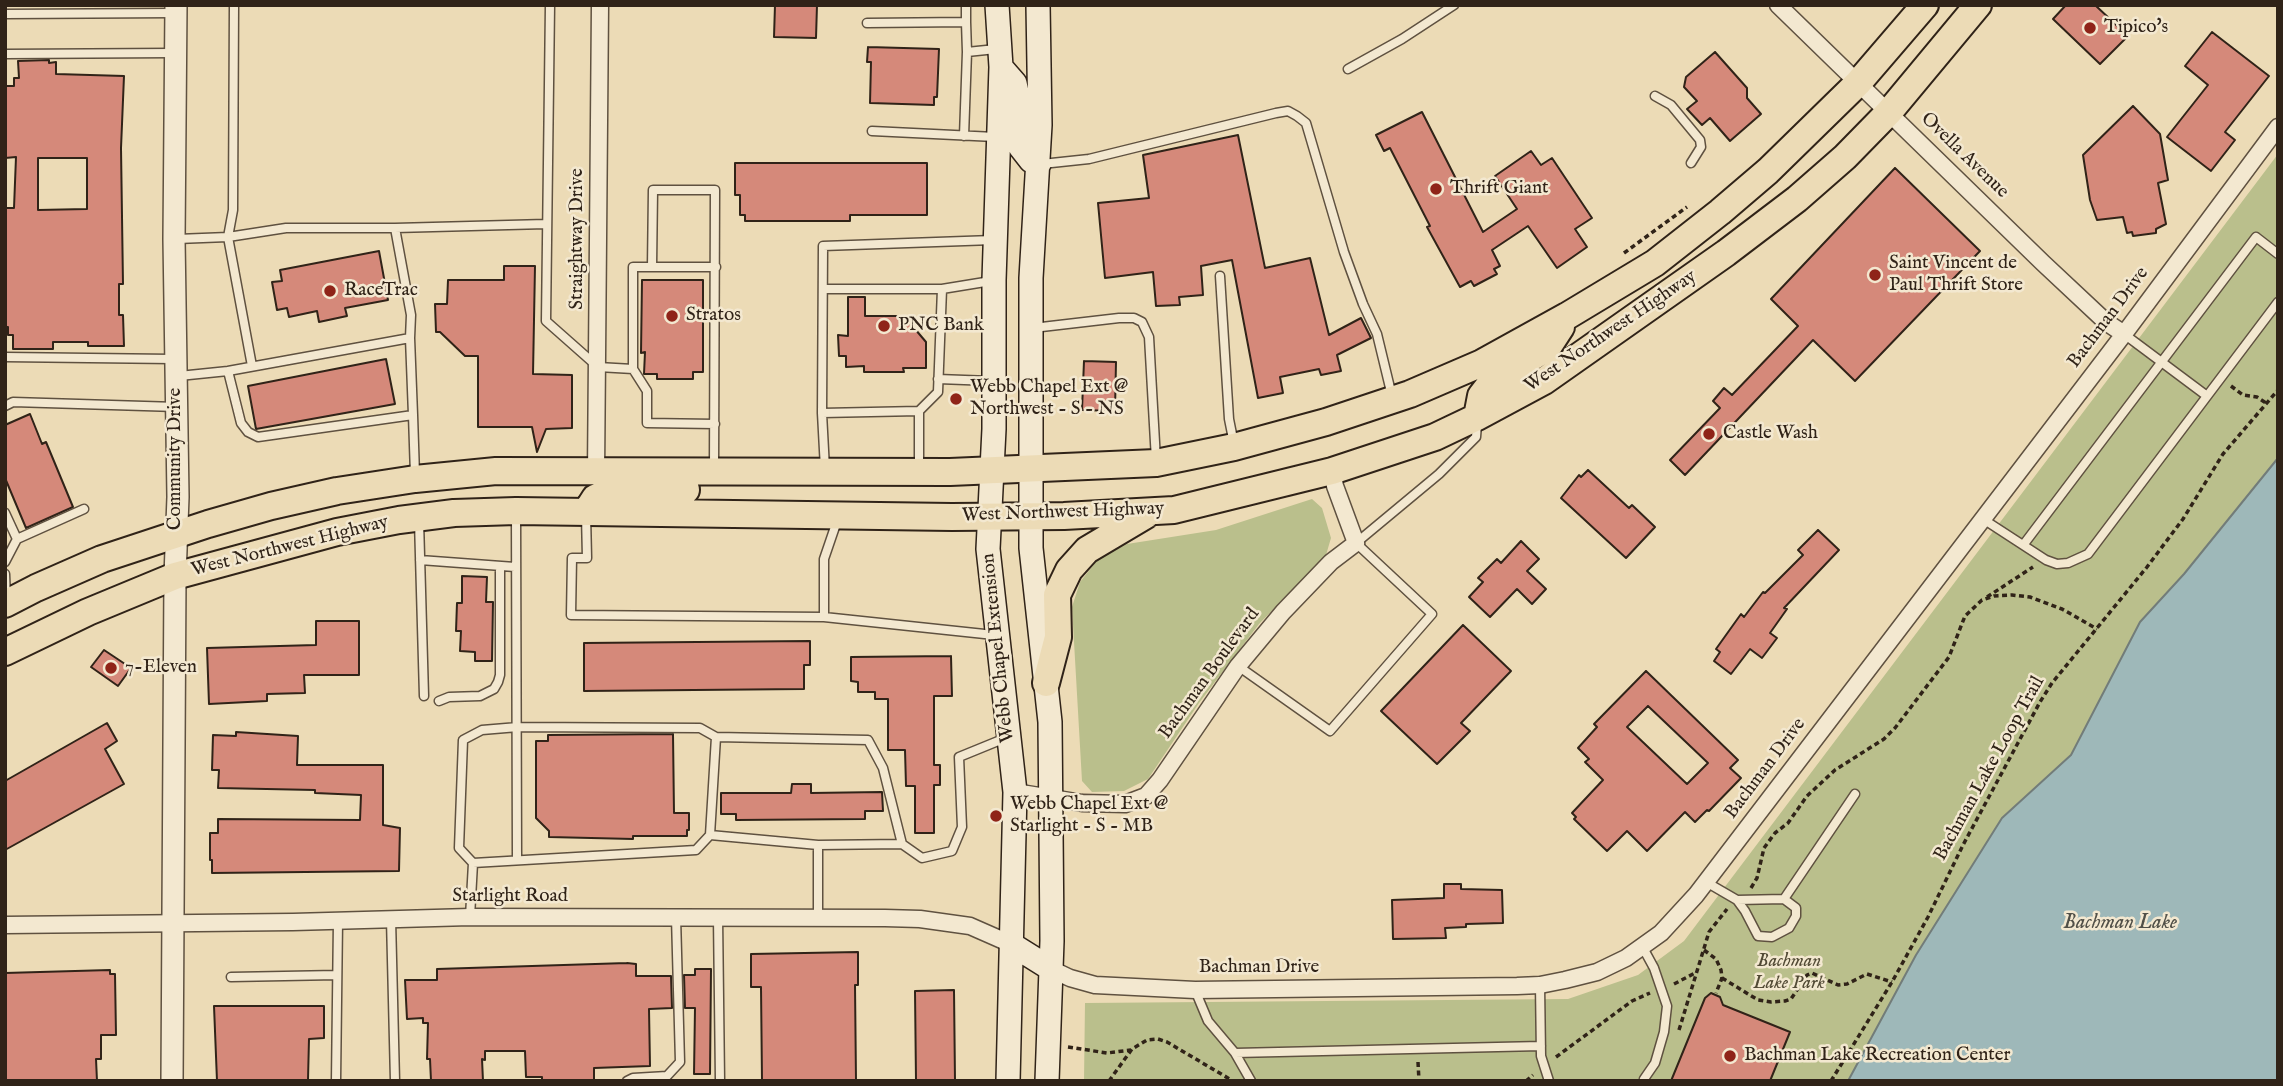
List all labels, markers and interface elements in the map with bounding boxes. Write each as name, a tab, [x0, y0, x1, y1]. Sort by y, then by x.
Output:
place label: Tipico's	[2104, 17, 2168, 39]
marker: Tipico's	[2082, 20, 2098, 36]
street label: Ovella Avenue	[1915, 108, 2013, 204]
street label: Straightway Drive	[567, 168, 589, 310]
place label: Thrift Giant	[1450, 178, 1549, 200]
marker: Thrift Giant	[1428, 181, 1444, 197]
place label: Saint Vincent de Paul Thrift Store	[1889, 253, 2023, 297]
street label: Bachman Drive	[2064, 263, 2154, 373]
street label: West Northwest Highway	[1521, 266, 1701, 398]
marker: Saint Vincent de Paul Thrift Store	[1867, 267, 1883, 283]
place label: RaceTrac	[344, 280, 418, 302]
marker: RaceTrac	[322, 283, 338, 299]
place label: Stratos	[686, 305, 741, 327]
marker: Stratos	[664, 308, 680, 324]
place label: PNC Bank	[898, 315, 984, 337]
marker: PNC Bank	[876, 318, 892, 334]
place label: Webb Chapel Ext @ Northwest - S - NS	[970, 377, 1128, 421]
street label: Community Drive	[165, 388, 187, 530]
marker: Webb Chapel Ext @ Northwest - S - NS	[948, 391, 964, 407]
place label: Castle Wash	[1723, 423, 1818, 445]
marker: Castle Wash	[1701, 426, 1717, 442]
street label: West Northwest Highway	[961, 498, 1165, 528]
street label: West Northwest Highway	[189, 511, 391, 583]
street label: Webb Chapel Extension	[978, 552, 1020, 744]
street label: Bachman Boulevard	[1155, 604, 1265, 744]
place label: 7-Eleven	[125, 657, 197, 679]
marker: 7-Eleven	[103, 660, 119, 676]
street label: Bachman Lake Loop Trail	[1930, 673, 2050, 865]
street label: Bachman Drive	[1721, 714, 1811, 824]
place label: Webb Chapel Ext @ Starlight - S - MB	[1010, 794, 1168, 838]
marker: Webb Chapel Ext @ Starlight - S - MB	[988, 808, 1004, 824]
street label: Starlight Road	[452, 886, 568, 908]
water label: Bachman Lake	[2063, 911, 2177, 937]
park label: Bachman Lake Park	[1753, 951, 1825, 995]
street label: Bachman Drive	[1199, 957, 1319, 979]
place label: Bachman Lake Recreation Center	[1744, 1045, 2011, 1067]
marker: Bachman Lake Recreation Center	[1722, 1048, 1738, 1064]

